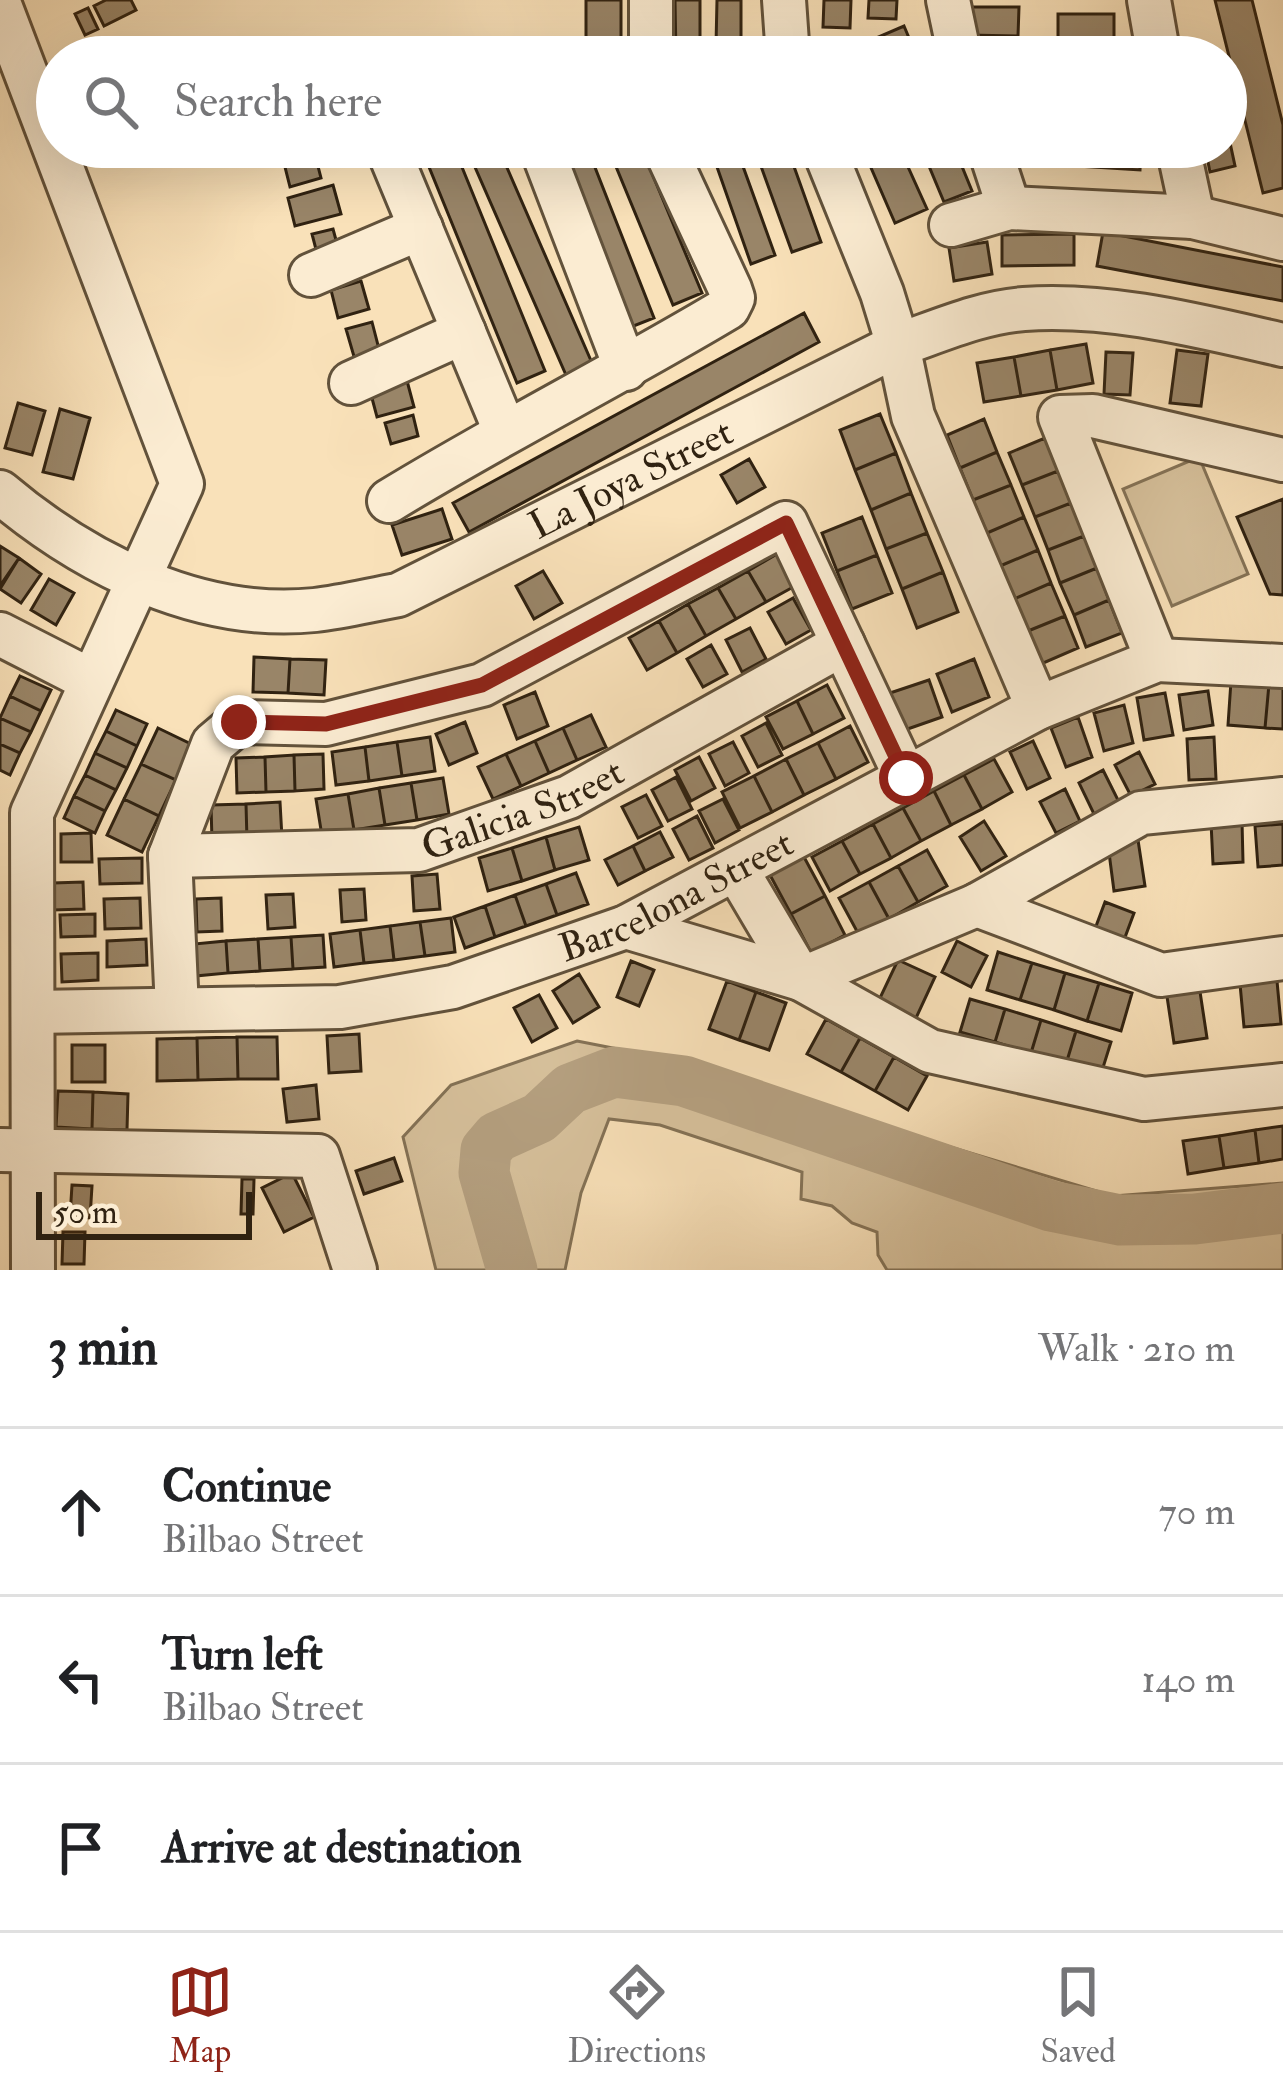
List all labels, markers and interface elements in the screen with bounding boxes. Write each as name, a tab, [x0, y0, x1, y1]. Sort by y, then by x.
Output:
search box	[36, 36, 1247, 168]
icon: search	[78, 69, 144, 135]
text: Search here	[174, 74, 382, 130]
street label: La Joya Street	[521, 407, 741, 550]
route end	[212, 695, 266, 749]
street label: Galicia Street	[415, 747, 632, 872]
route start	[879, 751, 933, 805]
street label: Barcelona Street	[552, 818, 801, 973]
scale bar	[36, 1186, 252, 1239]
text: 50 m	[54, 1192, 118, 1233]
text: 3 min	[48, 1316, 158, 1380]
text: Walk · 210 m	[1038, 1324, 1235, 1373]
text: Continue	[162, 1459, 331, 1515]
icon: ahead	[48, 1479, 114, 1545]
text: 70 m	[1159, 1487, 1235, 1536]
text: Bilbao Street	[162, 1515, 364, 1564]
text: Turn left	[162, 1627, 323, 1683]
icon: left	[48, 1647, 114, 1713]
text: 140 m	[1142, 1655, 1235, 1704]
text: Bilbao Street	[162, 1683, 364, 1732]
icon: arrive	[48, 1815, 114, 1881]
text: Arrive at destination	[162, 1820, 522, 1876]
tab: Map	[167, 1959, 233, 2072]
tab: Directions	[568, 1959, 706, 2072]
tab: Saved	[1040, 1959, 1116, 2072]

